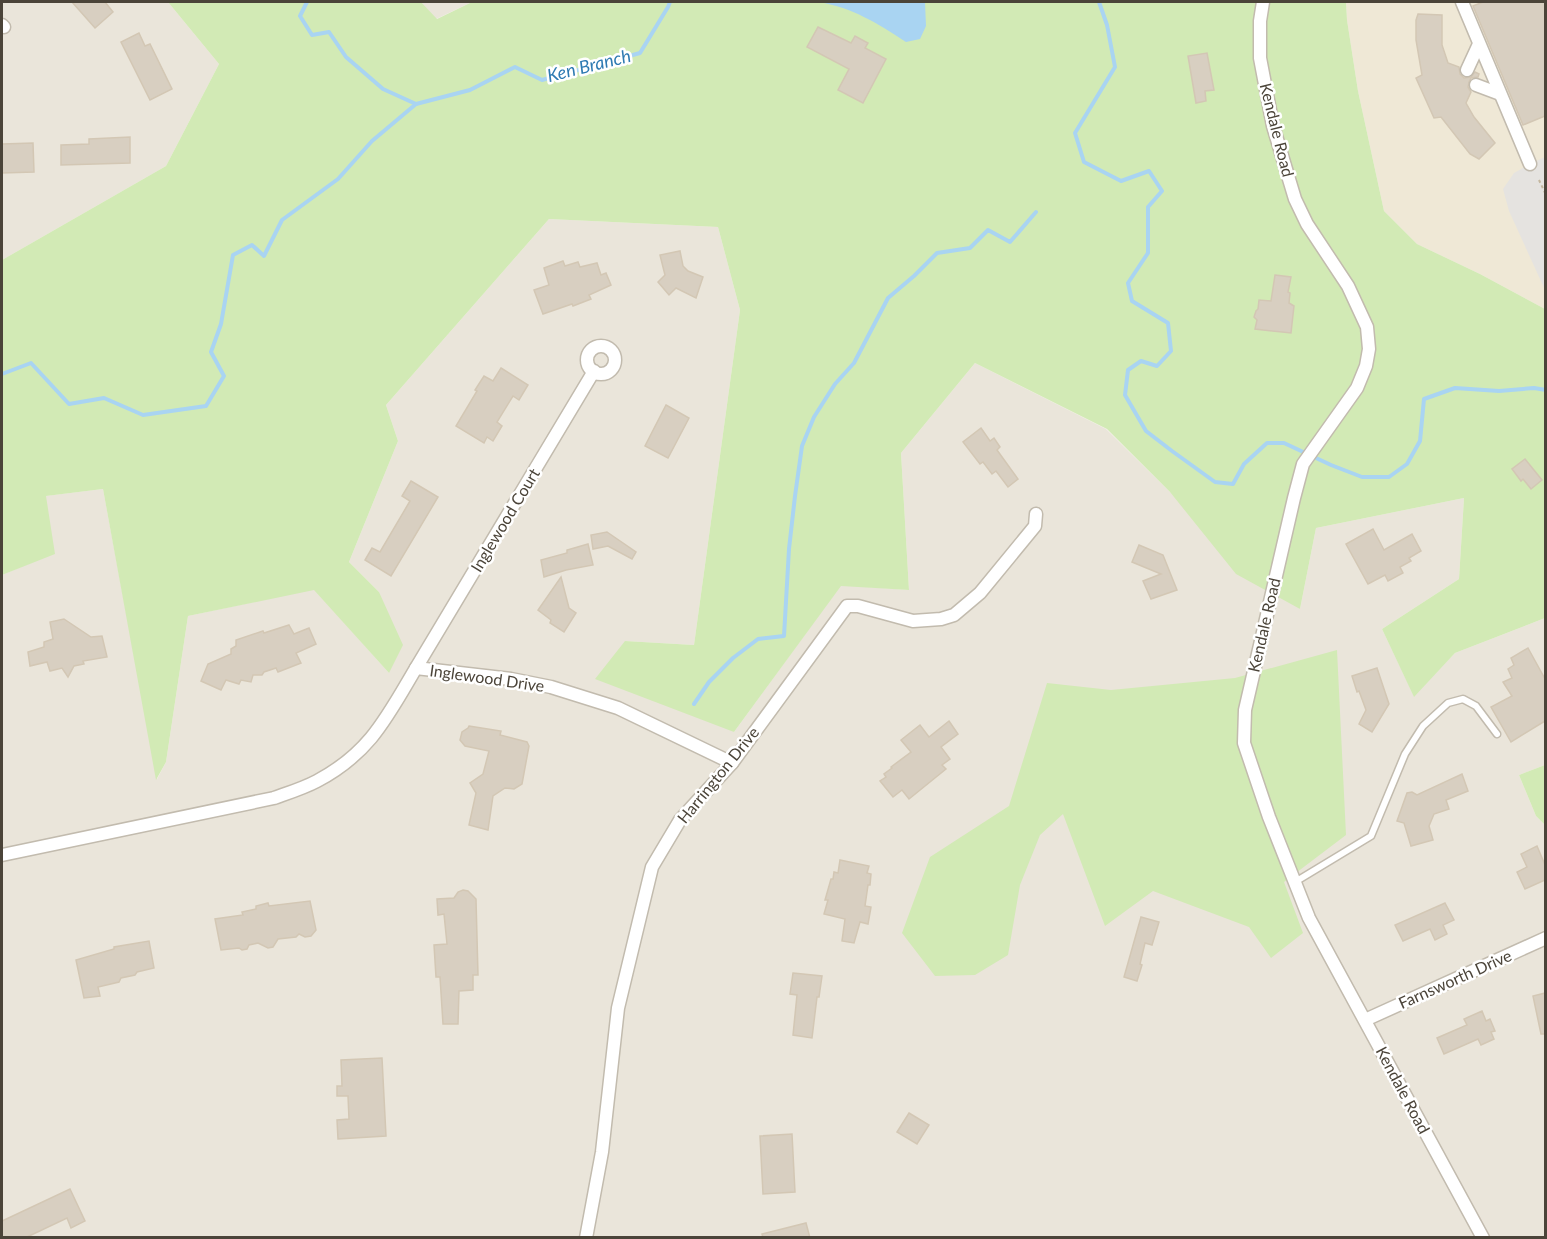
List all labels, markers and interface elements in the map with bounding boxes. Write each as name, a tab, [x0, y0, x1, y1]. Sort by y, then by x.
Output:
water label: Ken Branch	[545, 44, 633, 86]
street label: Kendale Road	[1257, 81, 1298, 179]
street label: Inglewood Court	[466, 464, 543, 575]
street label: Kendale Road	[1243, 576, 1284, 674]
street label: Inglewood Drive	[429, 660, 546, 695]
street label: Harrington Drive	[673, 723, 762, 827]
street label: Farnsworth Drive	[1395, 945, 1514, 1012]
street label: Kendale Road	[1372, 1043, 1434, 1137]

